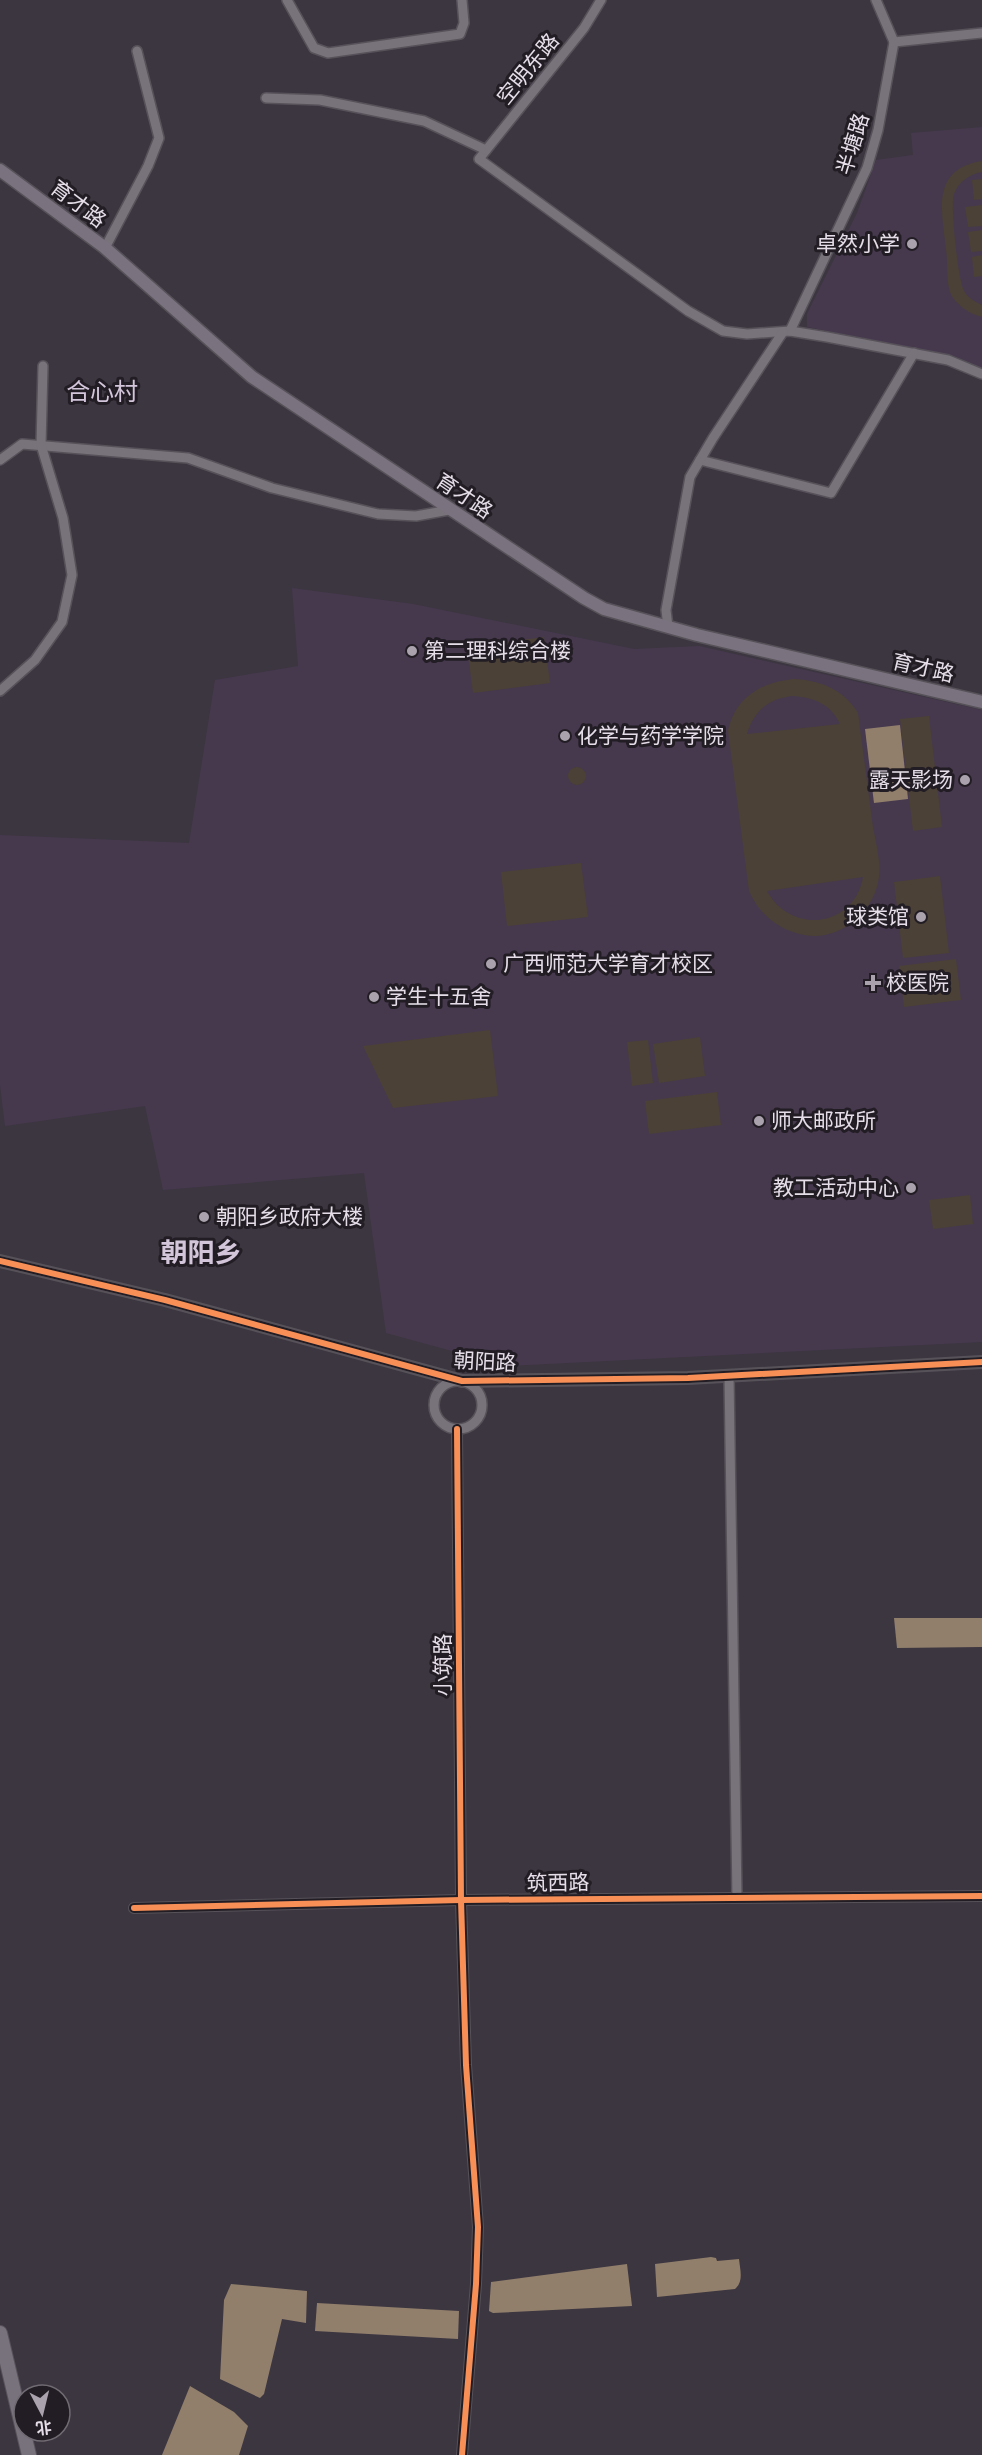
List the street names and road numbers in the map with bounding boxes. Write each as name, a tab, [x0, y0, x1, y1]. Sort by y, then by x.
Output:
street label: 空明东路	[491, 28, 563, 109]
street label: 半塘路	[831, 110, 873, 177]
street label: 育才路	[46, 175, 111, 232]
street label: 育才路	[432, 468, 497, 523]
street label: 育才路	[890, 648, 957, 686]
street label: 朝阳路	[453, 1347, 517, 1375]
street label: 小筑路	[430, 1634, 454, 1697]
street label: 筑西路	[526, 1869, 590, 1895]

